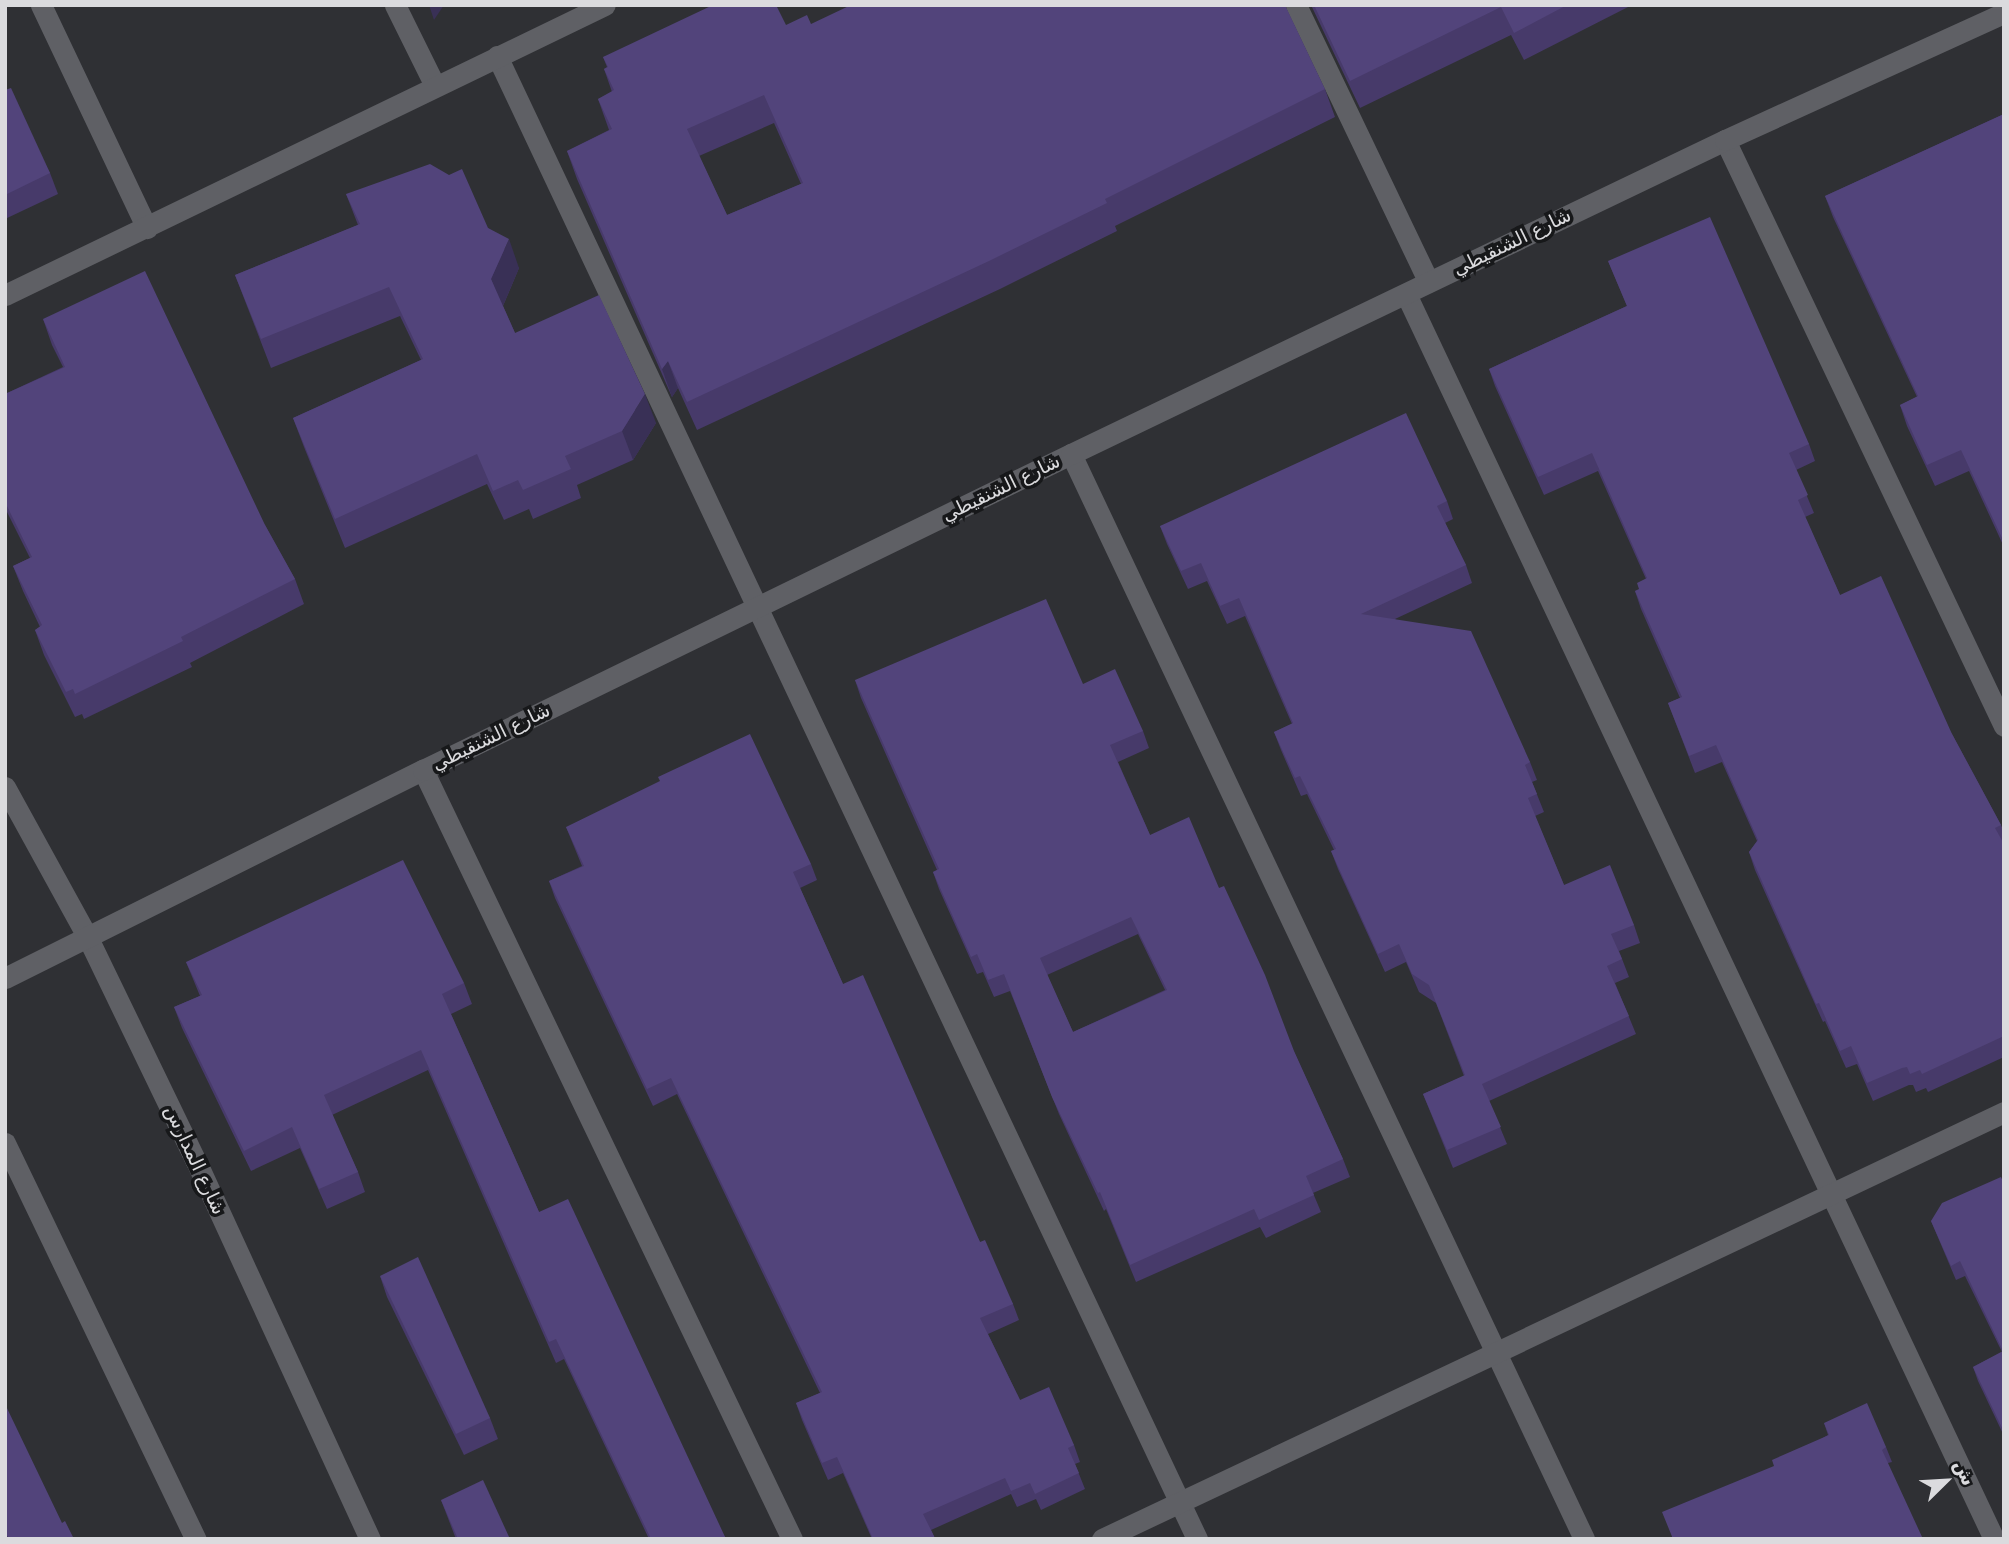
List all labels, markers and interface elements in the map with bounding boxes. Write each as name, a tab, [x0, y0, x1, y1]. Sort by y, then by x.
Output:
street label: شارع الشنقيطي	[1449, 204, 1575, 280]
street label: شارع الشنقيطي	[938, 450, 1064, 526]
street label: شارع الشنقيطي	[428, 699, 554, 775]
street label: شارع المدارس	[160, 1102, 230, 1218]
north arrow	[1911, 1446, 1981, 1516]
text: ش	[1950, 1456, 1981, 1489]

